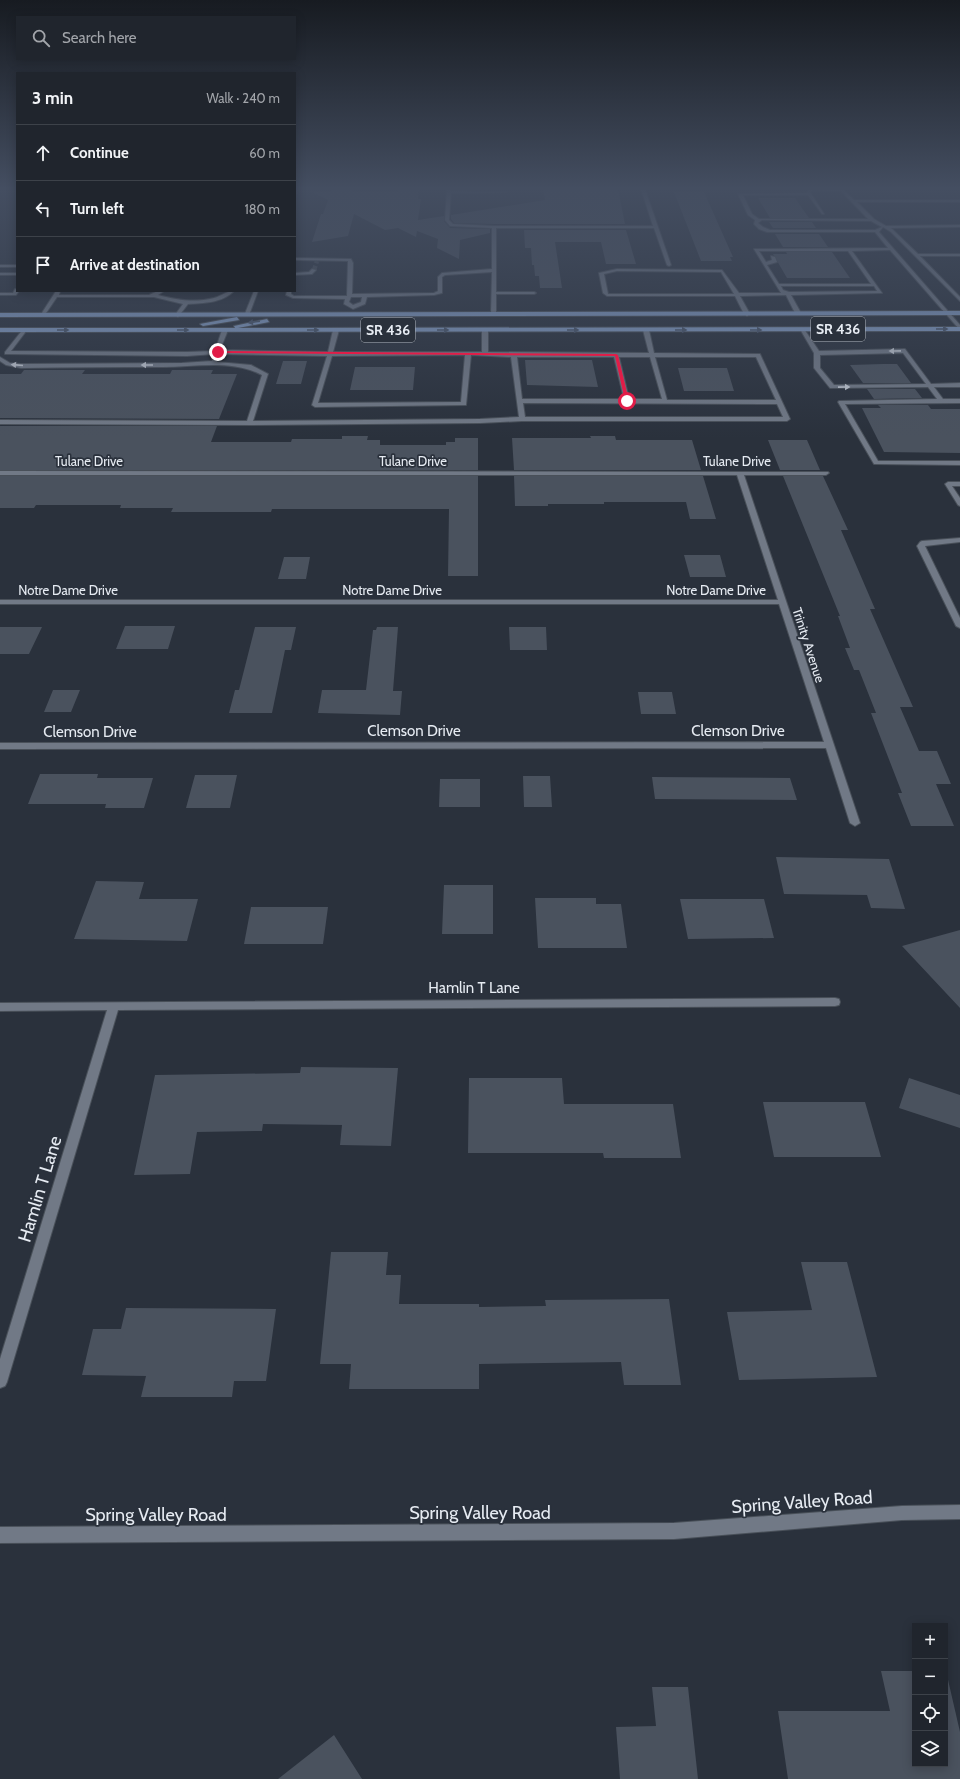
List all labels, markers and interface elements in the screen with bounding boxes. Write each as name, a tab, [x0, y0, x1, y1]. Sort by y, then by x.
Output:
search box	[16, 16, 296, 60]
icon: search	[30, 27, 52, 49]
text: Search here	[62, 29, 137, 47]
text: 3 min	[32, 88, 73, 108]
text: Walk · 240 m	[206, 90, 280, 106]
icon: ahead	[32, 142, 54, 164]
text: Continue	[70, 144, 129, 162]
text: 60 m	[249, 145, 280, 161]
icon: left	[32, 198, 54, 220]
text: Turn left	[70, 200, 124, 218]
text: 180 m	[244, 201, 280, 217]
icon: arrive	[32, 254, 54, 276]
text: Arrive at destination	[70, 256, 200, 274]
road number: SR 436	[811, 317, 865, 341]
road number: SR 436	[361, 318, 415, 342]
one-way arrow	[248, 319, 261, 325]
one-way arrow	[936, 326, 949, 332]
one-way arrow	[57, 327, 70, 333]
one-way arrow	[177, 327, 190, 333]
one-way arrow	[307, 327, 320, 333]
one-way arrow	[437, 327, 450, 333]
one-way arrow	[567, 327, 580, 333]
one-way arrow	[675, 327, 688, 333]
one-way arrow	[750, 327, 763, 333]
route end	[209, 343, 227, 361]
one-way arrow	[889, 348, 901, 355]
one-way arrow	[11, 362, 23, 368]
one-way arrow	[140, 362, 153, 368]
one-way arrow	[838, 384, 851, 390]
route start	[618, 392, 636, 410]
street label: Tulane Drive	[55, 453, 123, 469]
street label: Tulane Drive	[379, 453, 447, 469]
street label: Tulane Drive	[703, 453, 771, 469]
street label: Notre Dame Drive	[18, 582, 118, 598]
street label: Notre Dame Drive	[342, 582, 442, 598]
street label: Notre Dame Drive	[666, 582, 766, 598]
street label: Trinity Avenue	[789, 606, 829, 685]
street label: Clemson Drive	[367, 722, 461, 740]
street label: Clemson Drive	[691, 722, 785, 740]
street label: Clemson Drive	[43, 723, 137, 741]
street label: Hamlin T Lane	[428, 979, 520, 997]
street label: Hamlin T Lane	[13, 1133, 67, 1245]
street label: Spring Valley Road	[731, 1486, 873, 1518]
street label: Spring Valley Road	[409, 1502, 551, 1524]
street label: Spring Valley Road	[85, 1504, 227, 1526]
map controls	[912, 1623, 948, 1767]
button: +	[912, 1623, 948, 1659]
button: −	[912, 1659, 948, 1695]
button: locate	[912, 1695, 948, 1731]
button: layers	[912, 1731, 948, 1767]

